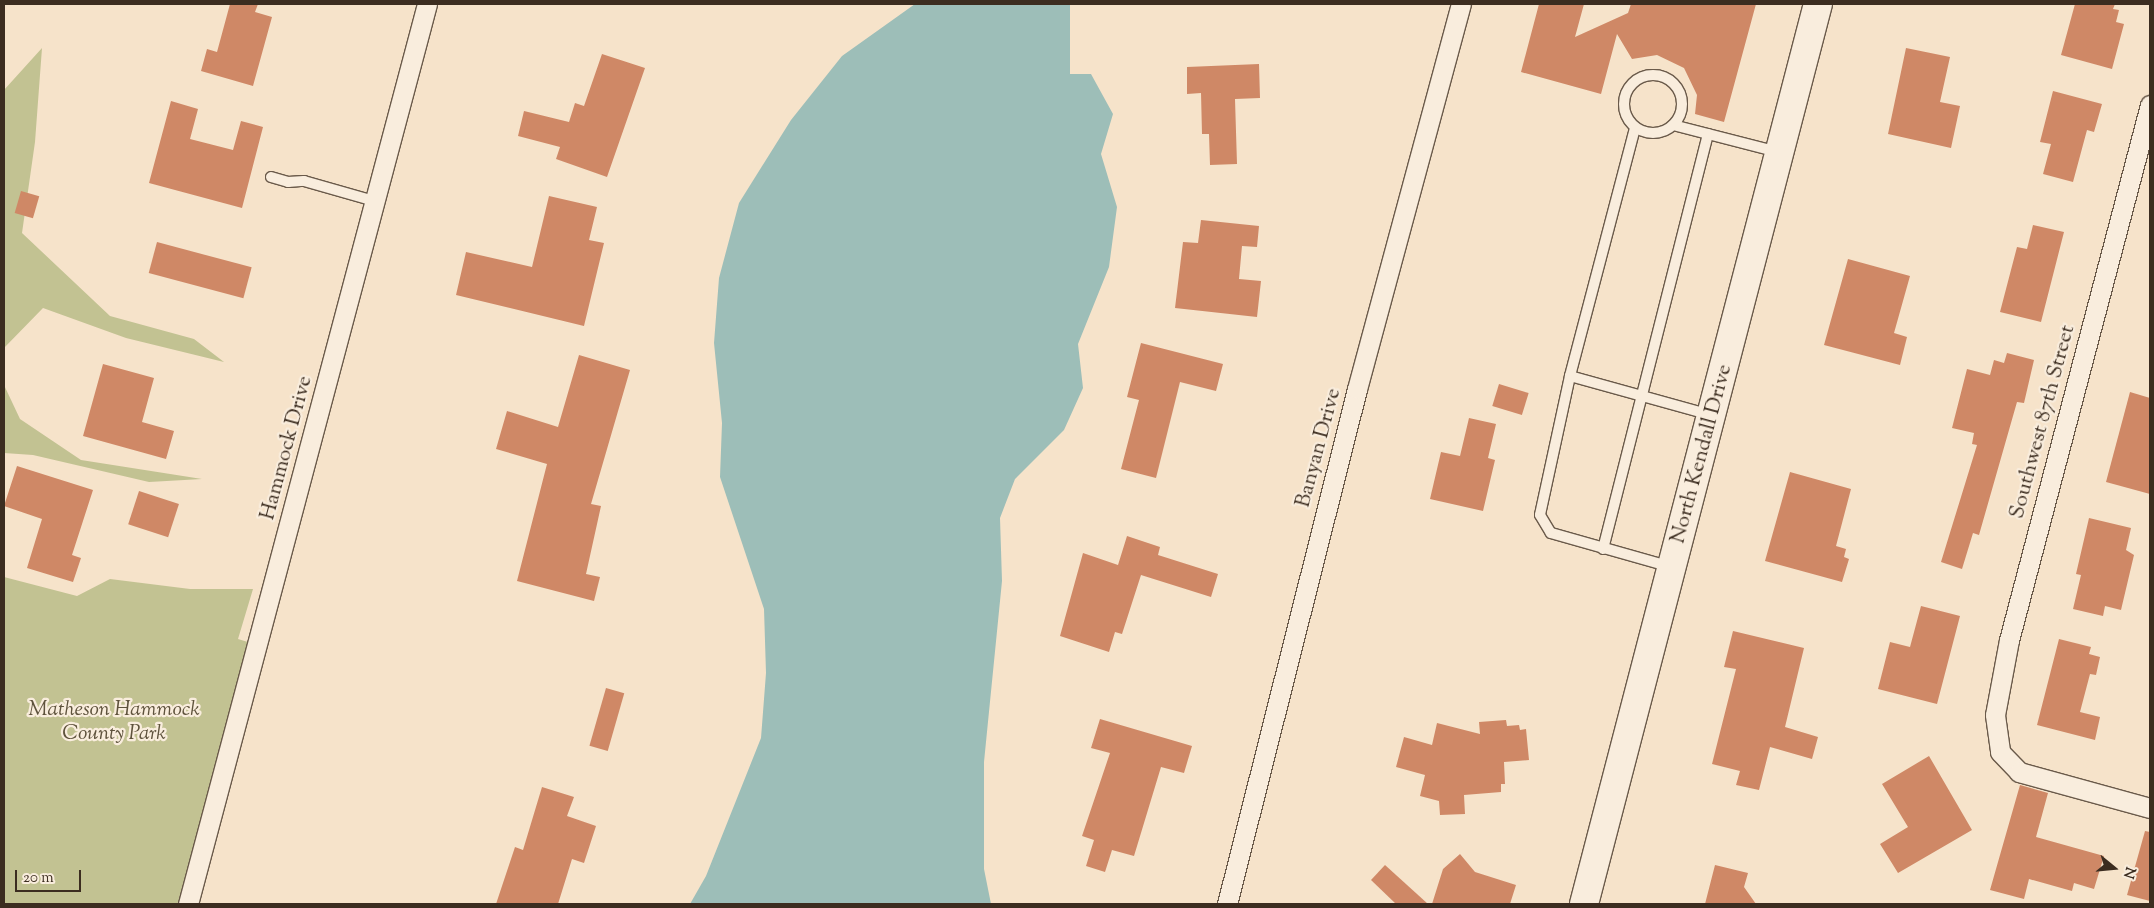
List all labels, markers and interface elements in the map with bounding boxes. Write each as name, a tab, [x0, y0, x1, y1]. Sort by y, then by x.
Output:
street label: Southwest 87th Street	[2005, 322, 2081, 522]
street label: North Kendall Drive	[1666, 362, 1738, 546]
street label: Hammock Drive	[256, 373, 318, 523]
street label: Banyan Drive	[1291, 386, 1347, 510]
park label: Matheson Hammock County Park	[28, 697, 200, 747]
north arrow	[2089, 843, 2139, 893]
scale bar	[18, 860, 84, 892]
text: N	[2117, 864, 2140, 881]
text: 20 m	[23, 868, 54, 889]

